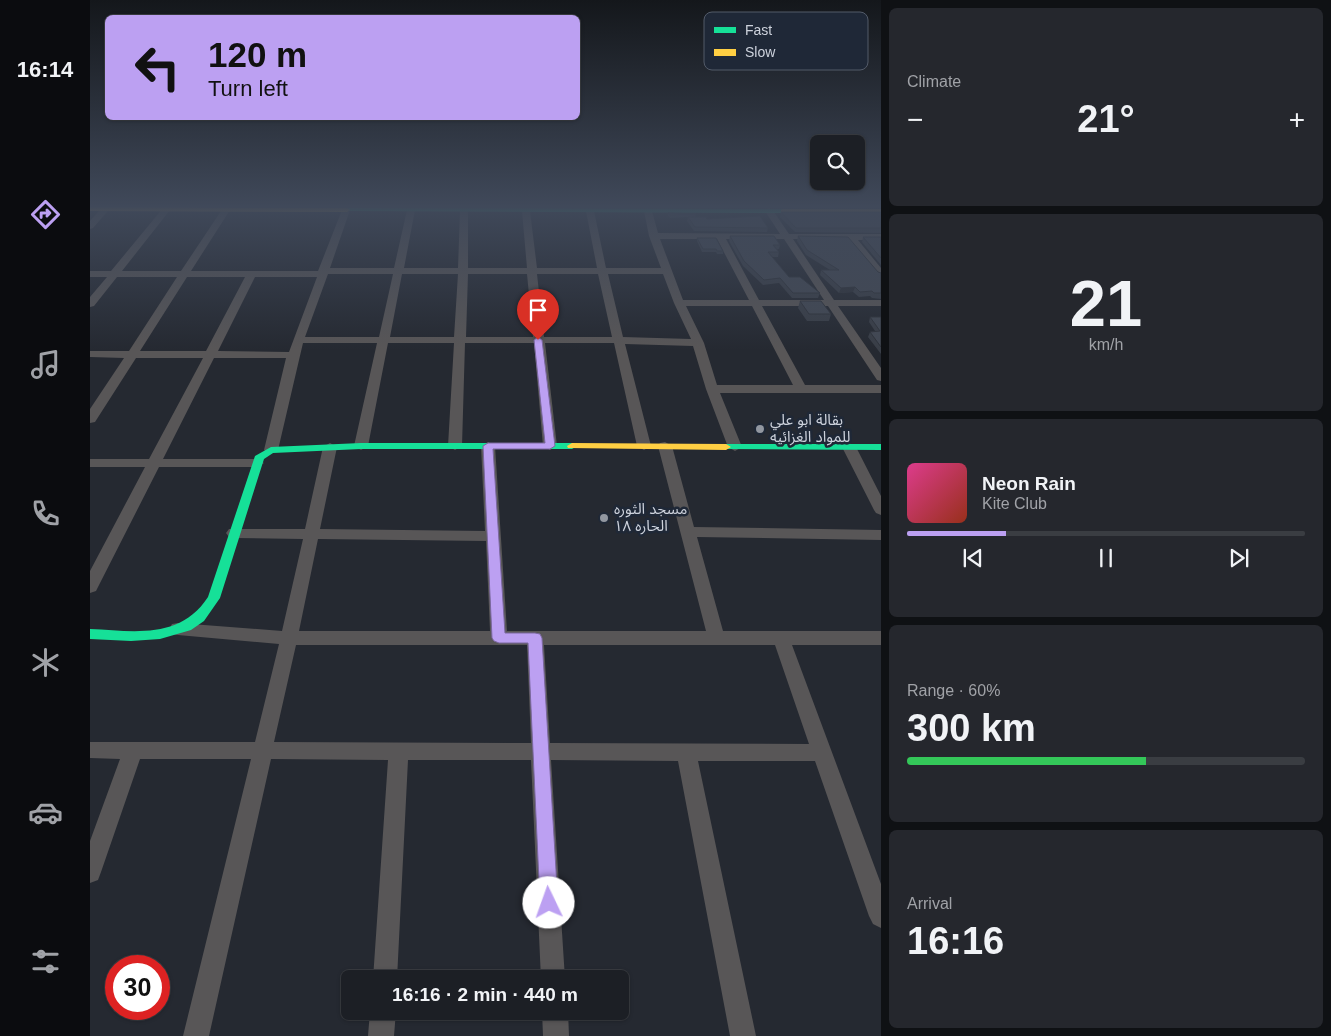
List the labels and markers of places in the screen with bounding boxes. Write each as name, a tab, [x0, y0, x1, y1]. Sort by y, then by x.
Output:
pin	[517, 289, 559, 340]
place label: بقالة ابو علي للمواد الغزائيه	[770, 411, 850, 446]
marker: بقالة ابو علي للمواد الغزائيه	[754, 423, 766, 435]
place label: مسجد الثوره الحاره ١٨	[614, 500, 687, 535]
marker: مسجد الثوره الحاره ١٨	[598, 512, 610, 524]

